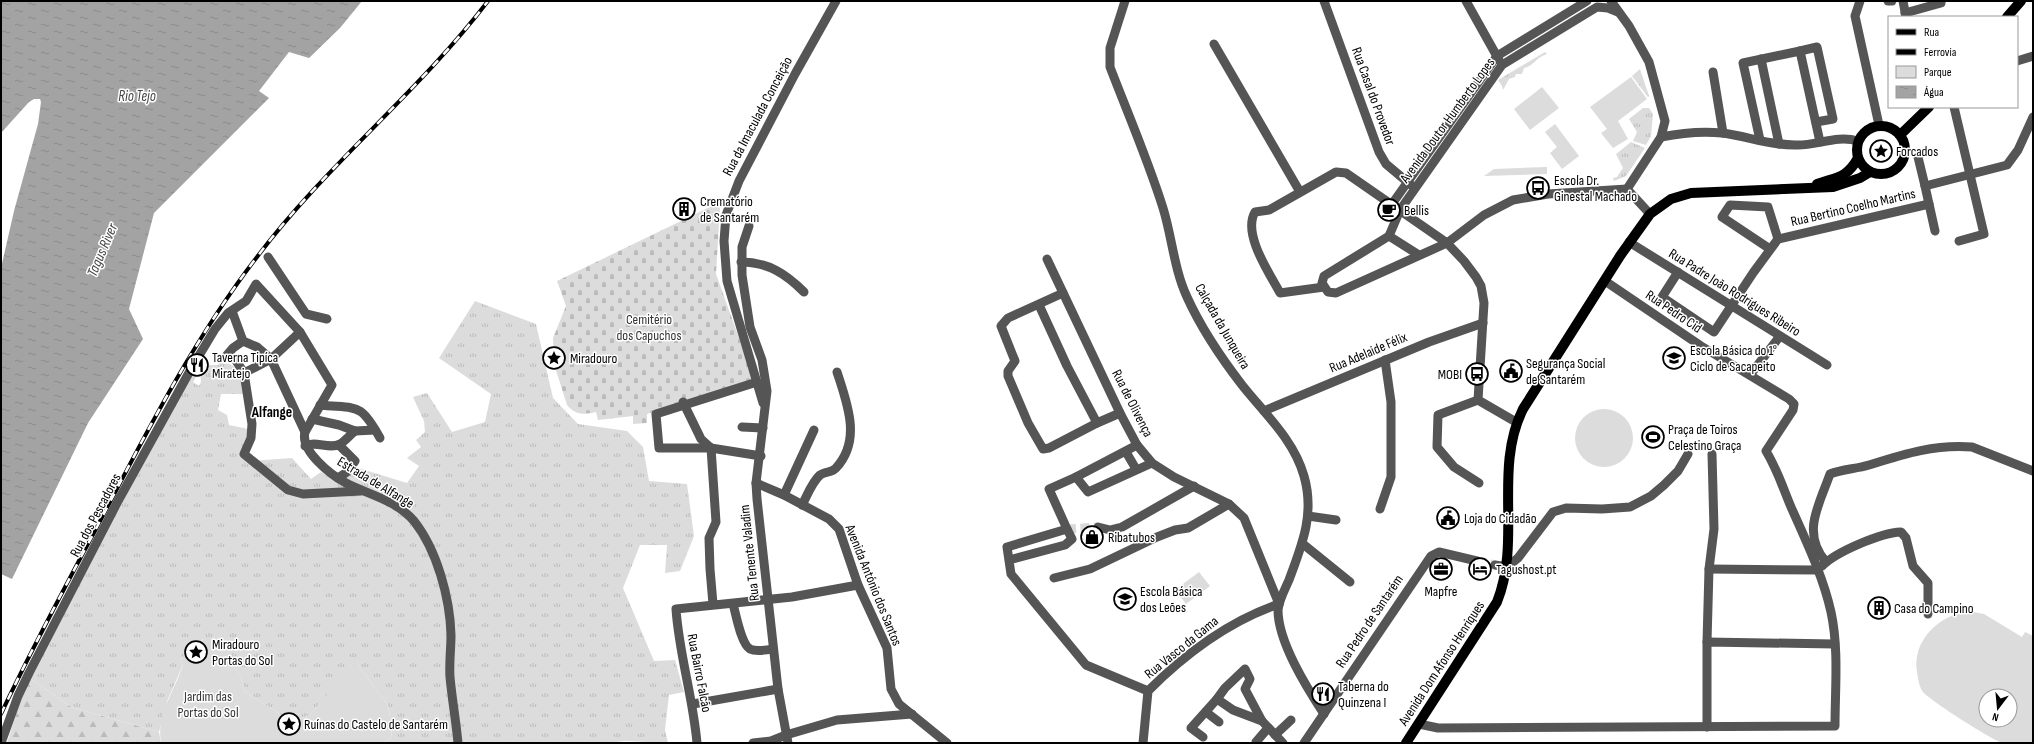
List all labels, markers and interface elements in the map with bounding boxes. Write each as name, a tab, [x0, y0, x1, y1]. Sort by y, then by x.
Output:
legend	[1888, 16, 2018, 108]
text: Rua	[1924, 25, 1940, 40]
street label: Rua Casal do Provedor	[1348, 45, 1399, 147]
text: Ferrovia	[1924, 45, 1957, 60]
street label: Rua da Imaculada Conceição	[719, 54, 796, 179]
street label: Avenida Doutor Humberto Lopes	[1396, 54, 1499, 187]
text: Parque	[1924, 65, 1952, 80]
text: Água	[1923, 85, 1944, 100]
water label: Rio Tejo	[118, 87, 156, 106]
place icon: Forcados	[1868, 138, 1894, 164]
place label: Forcados	[1896, 143, 1938, 160]
place label: Escola Dr. Ginestal Machado	[1554, 172, 1637, 205]
bus stop icon: Escola Dr. Ginestal Machado	[1525, 175, 1551, 201]
street label: Rua Bertino Coelho Martins	[1789, 185, 1917, 230]
place label: Crematório de Santarém	[700, 193, 759, 226]
building icon: Crematório de Santarém	[671, 196, 697, 222]
cafe icon: Bellis	[1376, 197, 1402, 223]
place label: Bellis	[1404, 202, 1429, 219]
water label: Tagus River	[83, 220, 122, 280]
street label: Rua Padre João Rodrigues Ribeiro	[1666, 245, 1804, 340]
street label: Calçada da Junqueira	[1191, 280, 1254, 372]
street label: Rua Pedro Cid	[1642, 286, 1705, 337]
park label: Cemitério dos Capuchos	[617, 311, 681, 344]
street label: Rua Adelaide Félix	[1327, 328, 1410, 376]
place label: Escola Básica do 1° Ciclo de Sacapeito	[1690, 342, 1777, 375]
place icon: Miradouro	[541, 345, 567, 371]
school or university icon: Escola Básica do 1° Ciclo de Sacapeito	[1661, 345, 1687, 371]
place label: Taverna Tipíca Miratejo	[212, 349, 278, 382]
place label: Miradouro	[570, 350, 617, 367]
restaurant icon: Taverna Tipíca Miratejo	[184, 352, 210, 378]
place label: Segurança Social de Santarém	[1526, 355, 1605, 388]
public building icon: Segurança Social de Santarém	[1498, 358, 1524, 384]
bus stop icon: MOBI	[1464, 361, 1490, 387]
street label: Rua de Olivença	[1108, 366, 1157, 440]
place label: MOBI	[1438, 366, 1462, 383]
district label: Alfange	[251, 403, 292, 422]
place label: Praça de Toiros Celestino Graça	[1668, 421, 1741, 454]
sports icon: Praça de Toiros Celestino Graça	[1640, 424, 1666, 450]
street label: Estrada de Alfange	[334, 453, 417, 512]
street label: Rua dos Pescadores	[66, 470, 125, 560]
street label: Rua Tenente Valadim	[736, 504, 763, 602]
public building icon: Loja do Cidadão	[1435, 505, 1461, 531]
place label: Loja do Cidadão	[1464, 510, 1537, 527]
street label: Avenida António dos Santos	[841, 521, 906, 648]
shop icon: Ribatubos	[1079, 524, 1105, 550]
place label: Ribatubos	[1108, 529, 1155, 546]
office icon: Mapfre	[1428, 556, 1454, 582]
hotel icon: Tagushost.pt	[1467, 556, 1493, 582]
place label: Tagushost.pt	[1496, 561, 1557, 578]
street label: Rua Pedro de Santarém	[1332, 572, 1407, 671]
place label: Escola Básica dos Leões	[1140, 583, 1202, 616]
place label: Mapfre	[1425, 583, 1457, 600]
school or university icon: Escola Básica dos Leões	[1112, 586, 1138, 612]
building icon: Casa do Campino	[1866, 595, 1892, 621]
street label: Avenida Dom Afonso Henriques	[1394, 598, 1488, 730]
place label: Casa do Campino	[1894, 600, 1974, 617]
street label: Rua Vasco da Gama	[1141, 612, 1222, 682]
street label: Rua Bairro Falcão	[684, 632, 715, 714]
place label: Miradouro Portas do Sol	[212, 636, 273, 669]
place icon: Miradouro Portas do Sol	[183, 639, 209, 665]
place label: Taberna do Quinzena I	[1338, 678, 1389, 711]
restaurant icon: Taberna do Quinzena I	[1310, 681, 1336, 707]
park label: Jardim das Portas do Sol	[177, 688, 239, 721]
north arrow	[1978, 688, 2018, 728]
text: N	[1991, 710, 2000, 724]
place icon: Ruínas do Castelo de Santarém	[276, 711, 302, 737]
place label: Ruínas do Castelo de Santarém	[304, 716, 448, 733]

